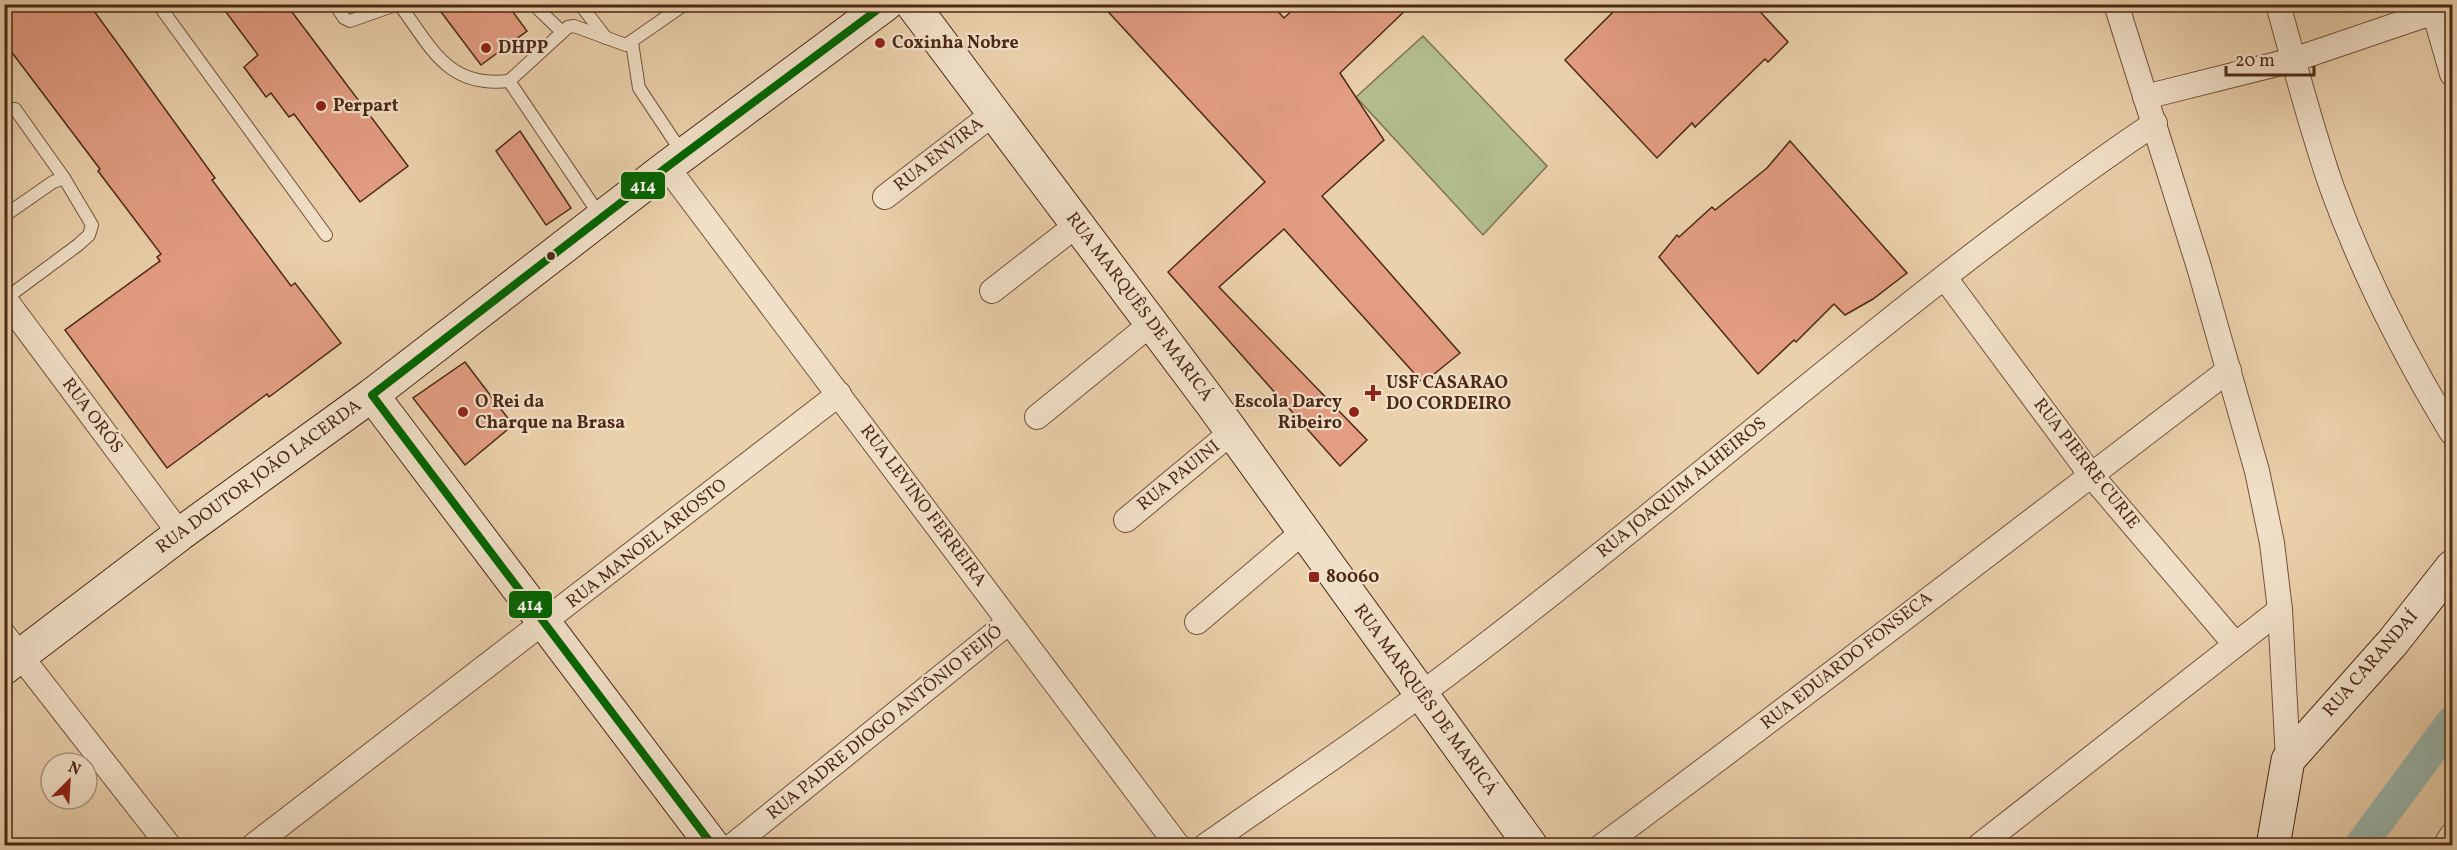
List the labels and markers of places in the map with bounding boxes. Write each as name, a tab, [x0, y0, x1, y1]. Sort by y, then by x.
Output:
place label: Coxinha Nobre	[892, 31, 1019, 56]
place label: DHPP	[498, 36, 548, 61]
marker: Coxinha Nobre	[873, 36, 887, 50]
marker: DHPP	[479, 41, 493, 55]
place label: Perpart	[333, 94, 399, 119]
marker: Perpart	[314, 99, 328, 113]
unlabelled marker	[545, 250, 557, 262]
place label: USF CASARAO DO CORDEIRO	[1386, 371, 1511, 417]
marker: USF CASARAO DO CORDEIRO	[1364, 384, 1382, 402]
place label: O Rei da Charque na Brasa	[475, 390, 625, 436]
place label: Escola Darcy Ribeiro	[1234, 390, 1342, 436]
marker: O Rei da Charque na Brasa	[456, 405, 470, 419]
marker: Escola Darcy Ribeiro	[1347, 405, 1361, 419]
place label: 80060	[1326, 565, 1379, 590]
marker: 80060	[1307, 570, 1321, 584]

